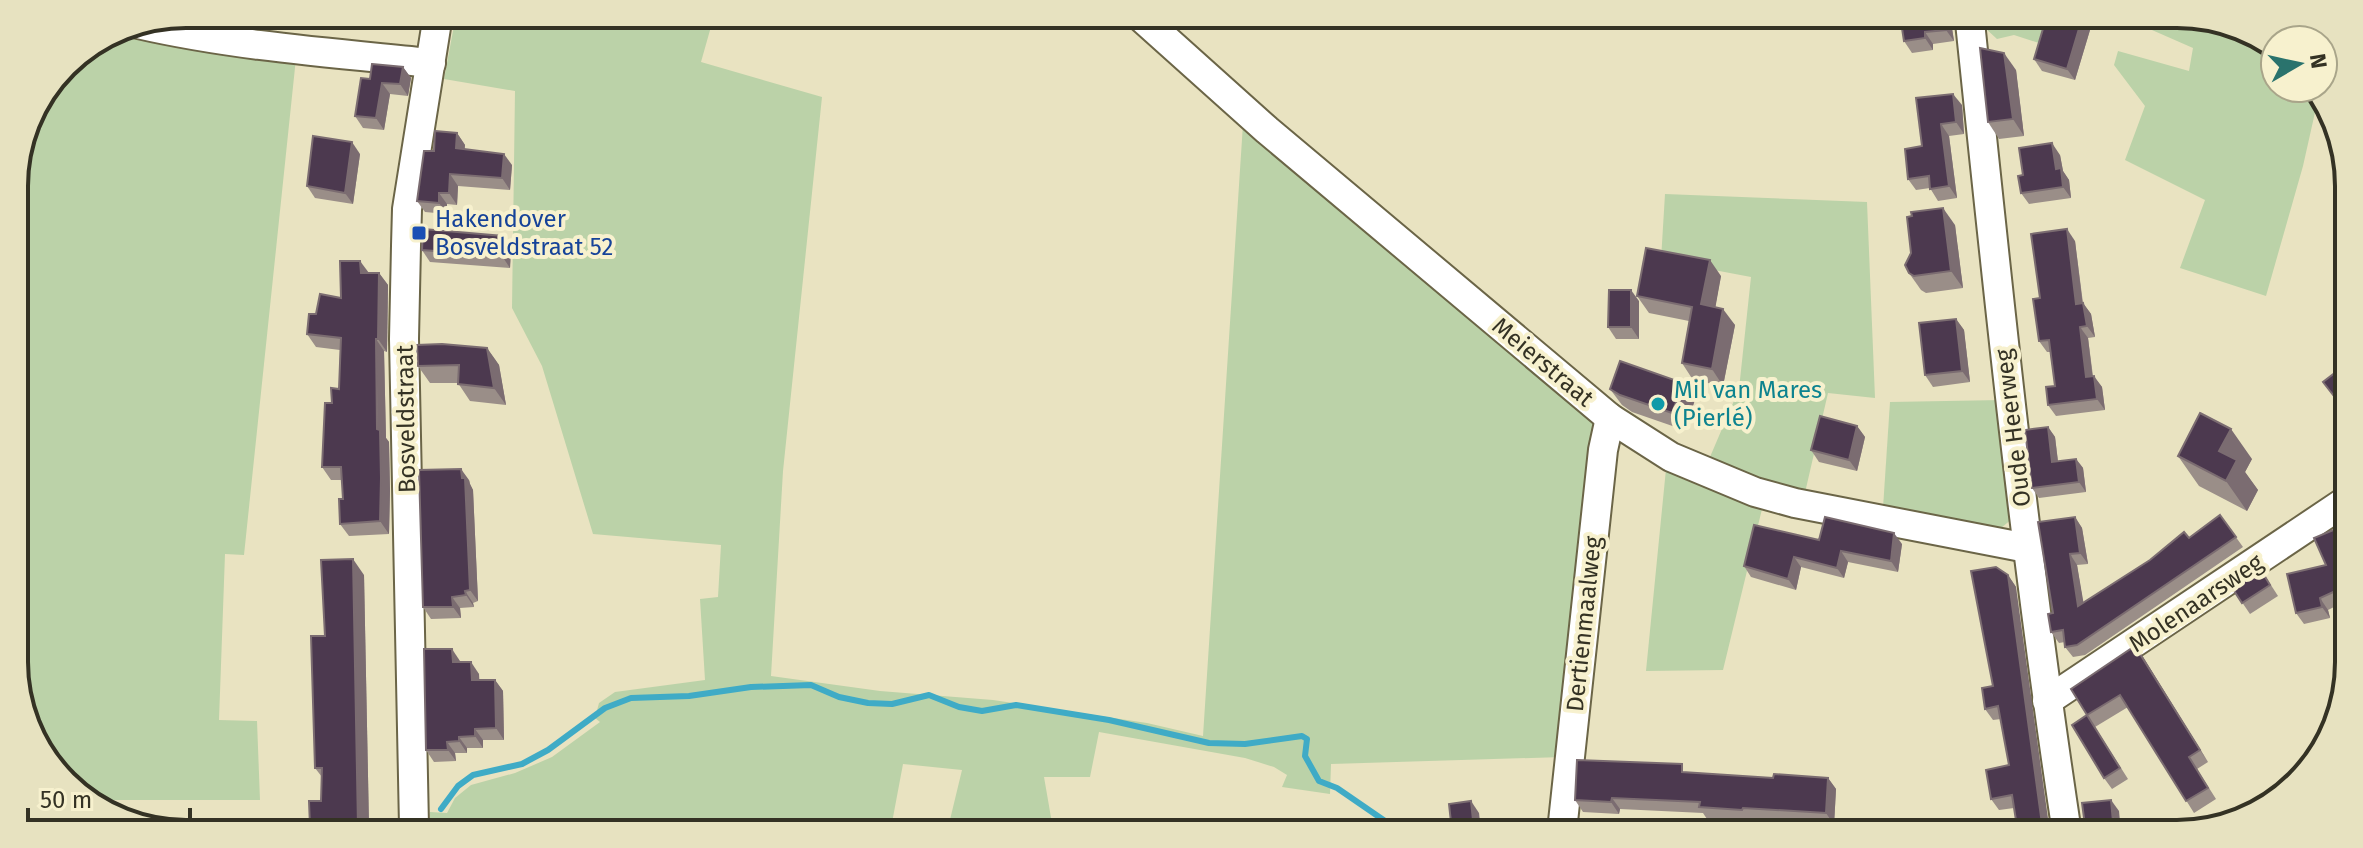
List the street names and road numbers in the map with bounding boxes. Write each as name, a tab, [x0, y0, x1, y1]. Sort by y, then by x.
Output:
street label: Meierstraat	[1487, 312, 1600, 413]
street label: Bosveldstraat	[391, 344, 421, 493]
street label: Oude Heerweg	[1989, 347, 2037, 509]
street label: Dertienmaalweg	[1561, 534, 1607, 713]
street label: Molenaarsweg	[2124, 548, 2269, 658]

